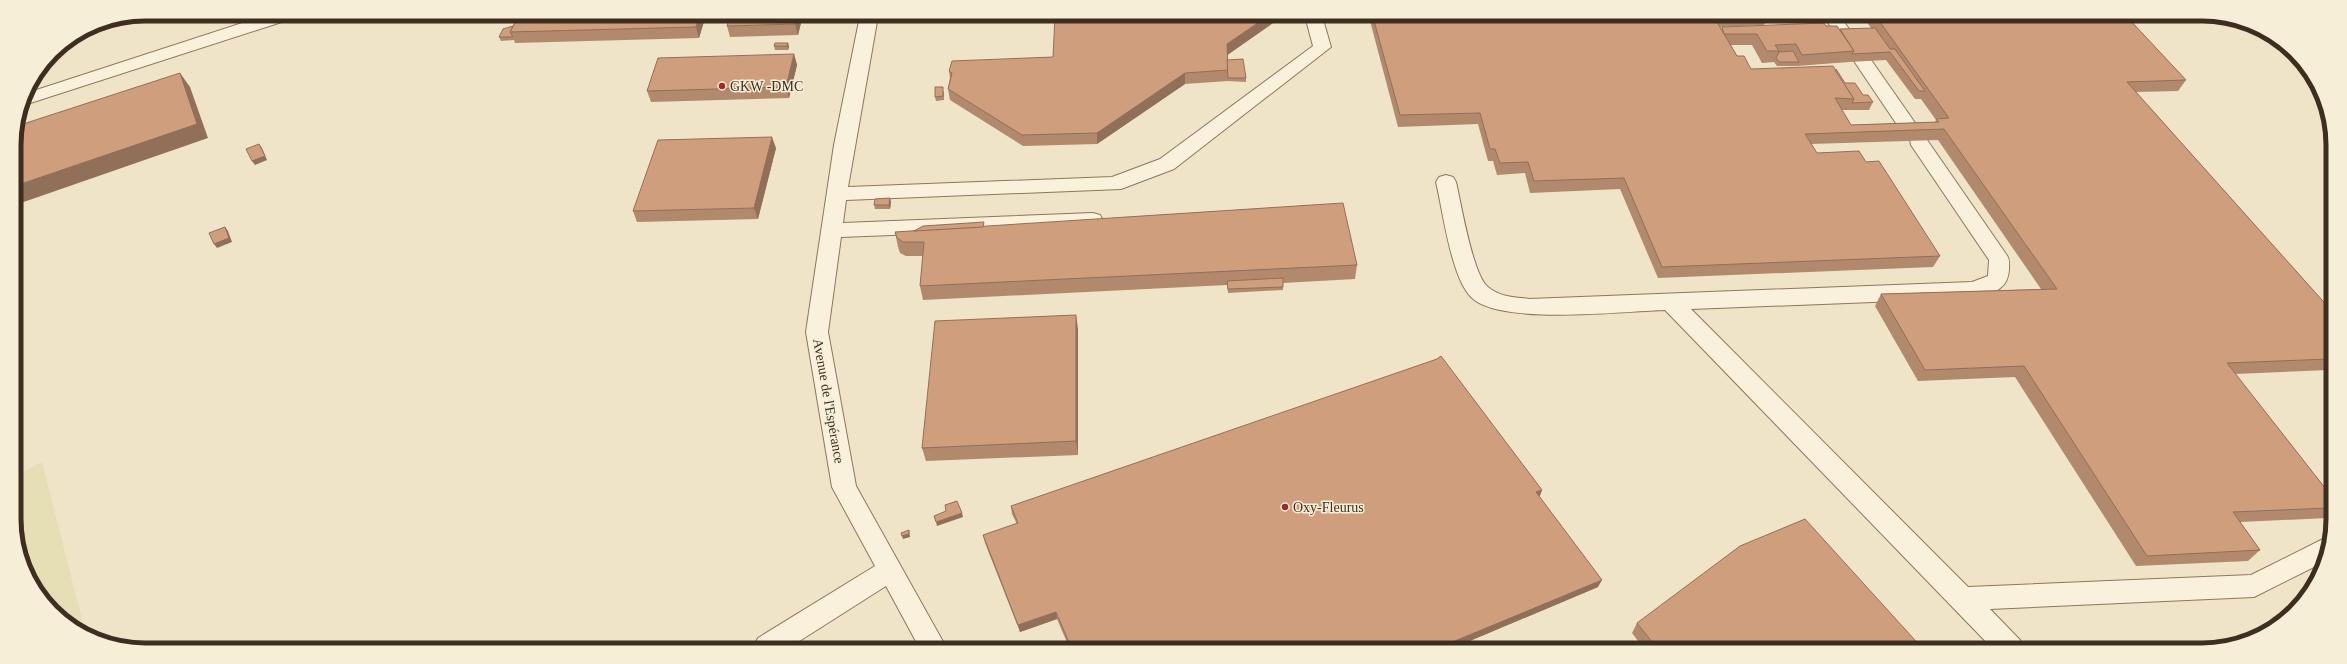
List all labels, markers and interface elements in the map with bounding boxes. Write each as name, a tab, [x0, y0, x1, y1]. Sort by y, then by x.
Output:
place label: GKW -DMC	[730, 79, 803, 94]
marker: GKW -DMC	[717, 81, 727, 91]
street label: Avenue de l'Espérance	[810, 337, 847, 465]
place label: Oxy-Fleurus	[1293, 500, 1364, 515]
marker: Oxy-Fleurus	[1280, 502, 1290, 512]

